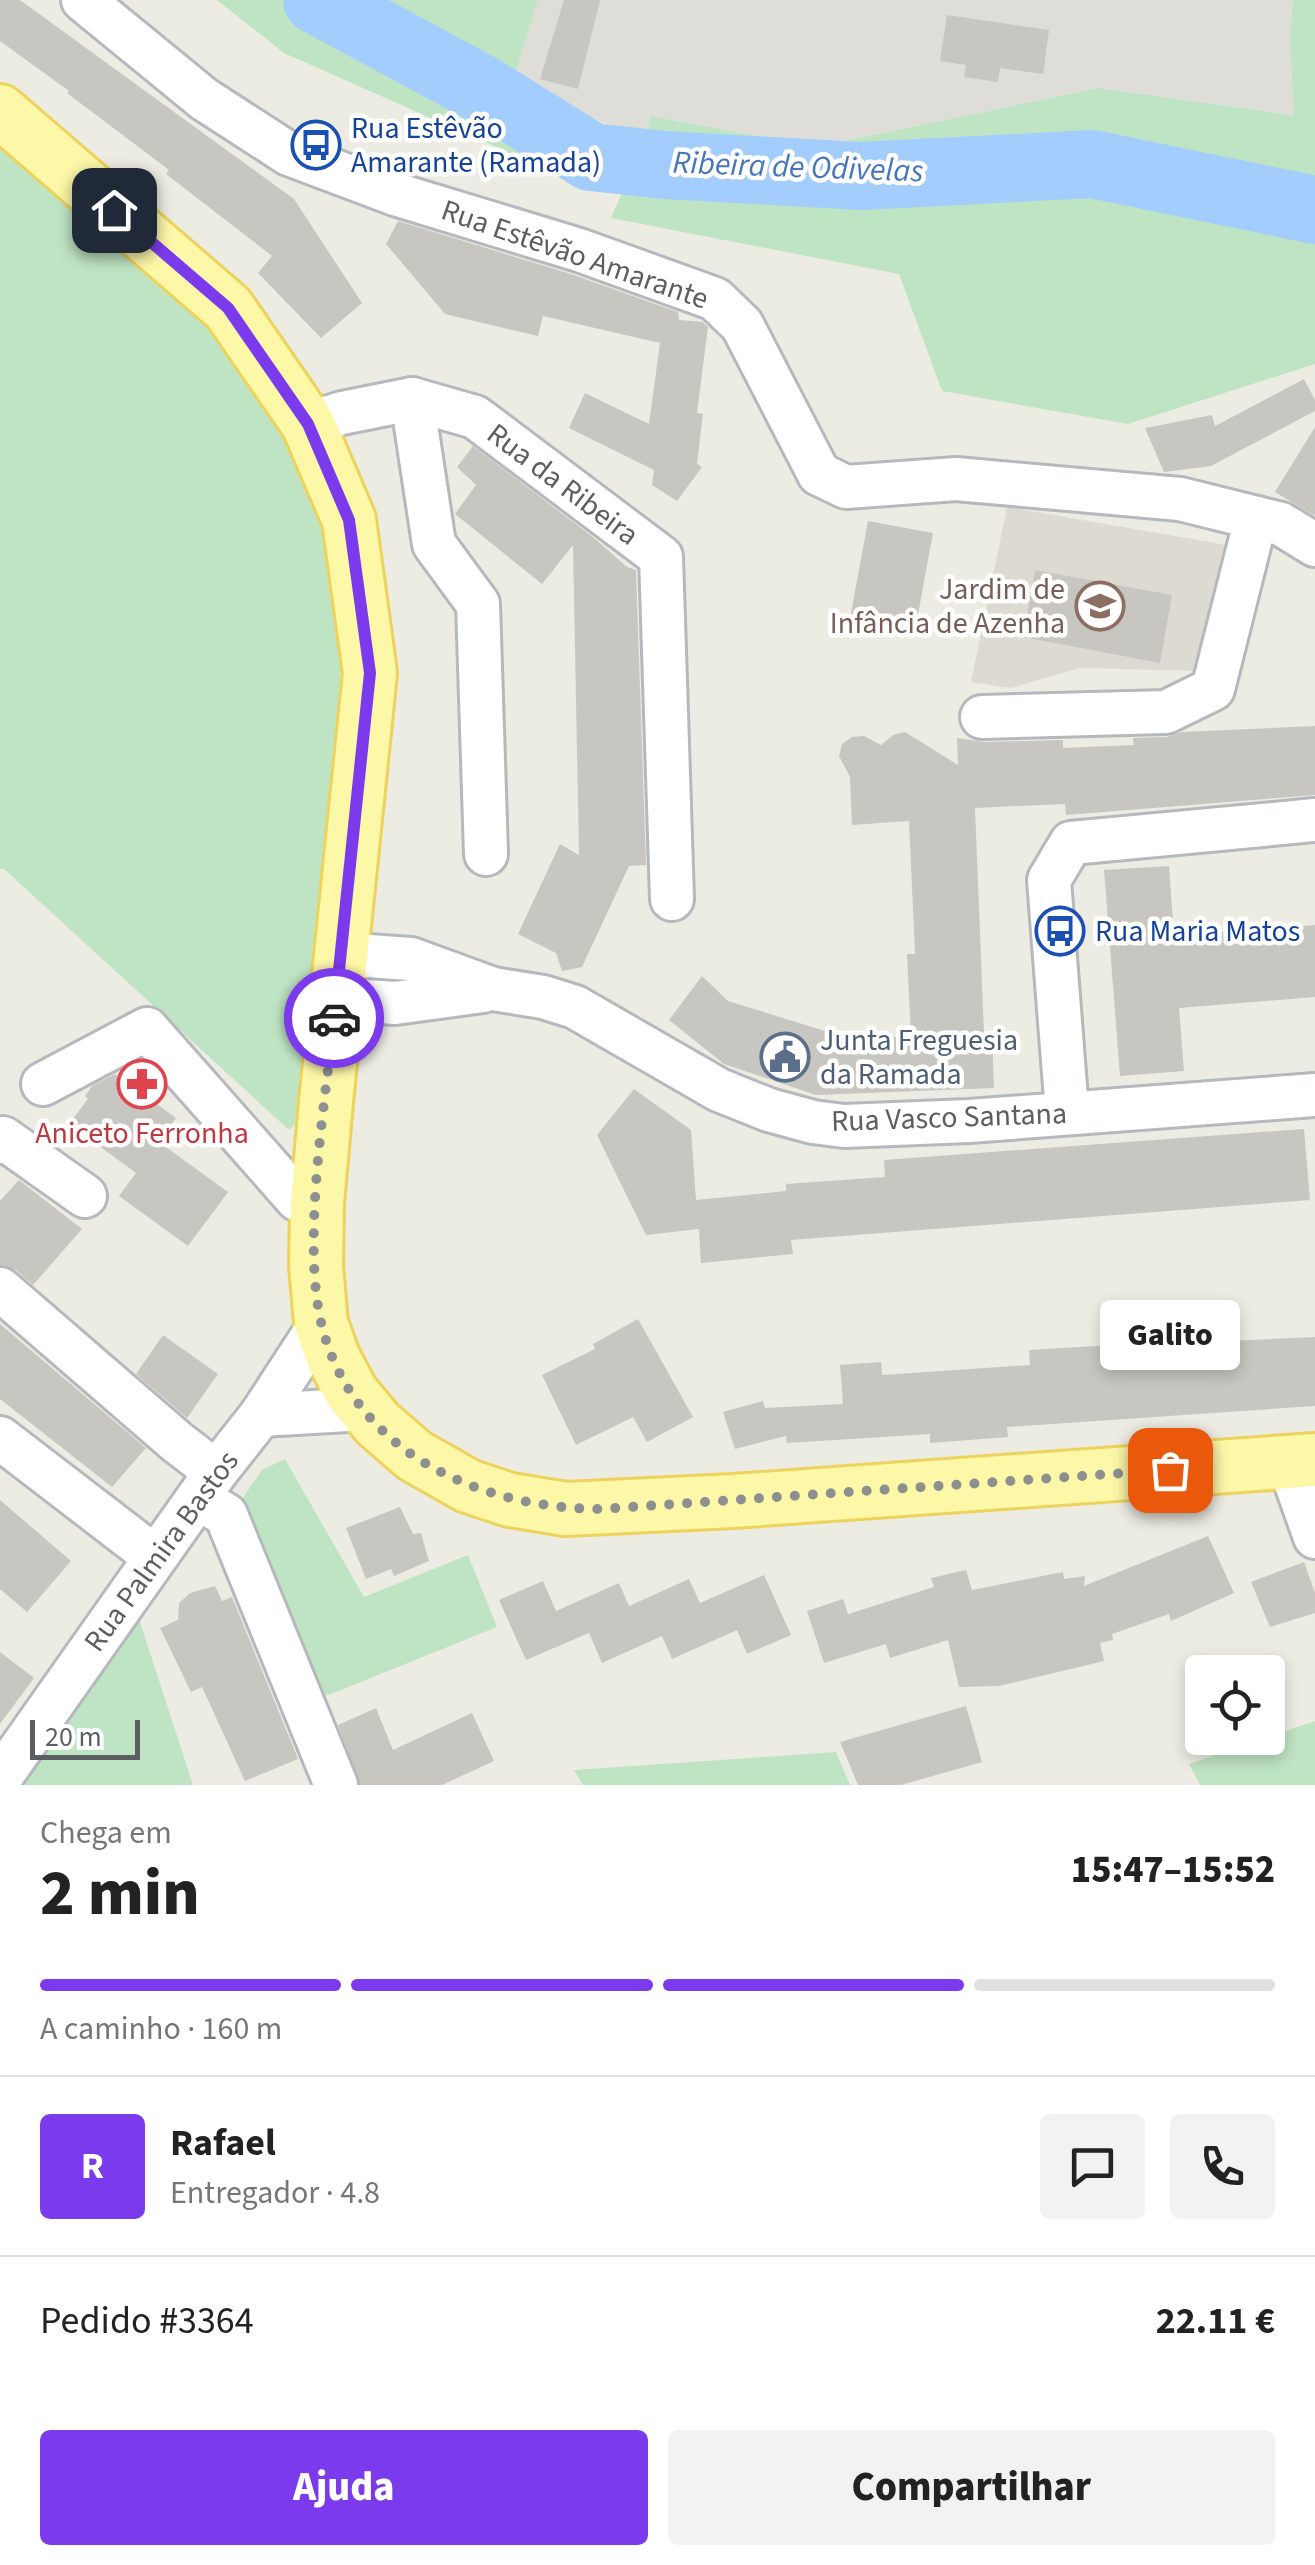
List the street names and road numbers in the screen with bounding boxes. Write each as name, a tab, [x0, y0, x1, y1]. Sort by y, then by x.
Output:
street label: Rua Estêvão Amarante	[435, 189, 714, 320]
street label: Rua da Ribeira	[478, 413, 648, 556]
street label: Rua Vasco Santana	[830, 1092, 1068, 1143]
street label: Rua Palmira Bastos	[74, 1442, 249, 1661]

